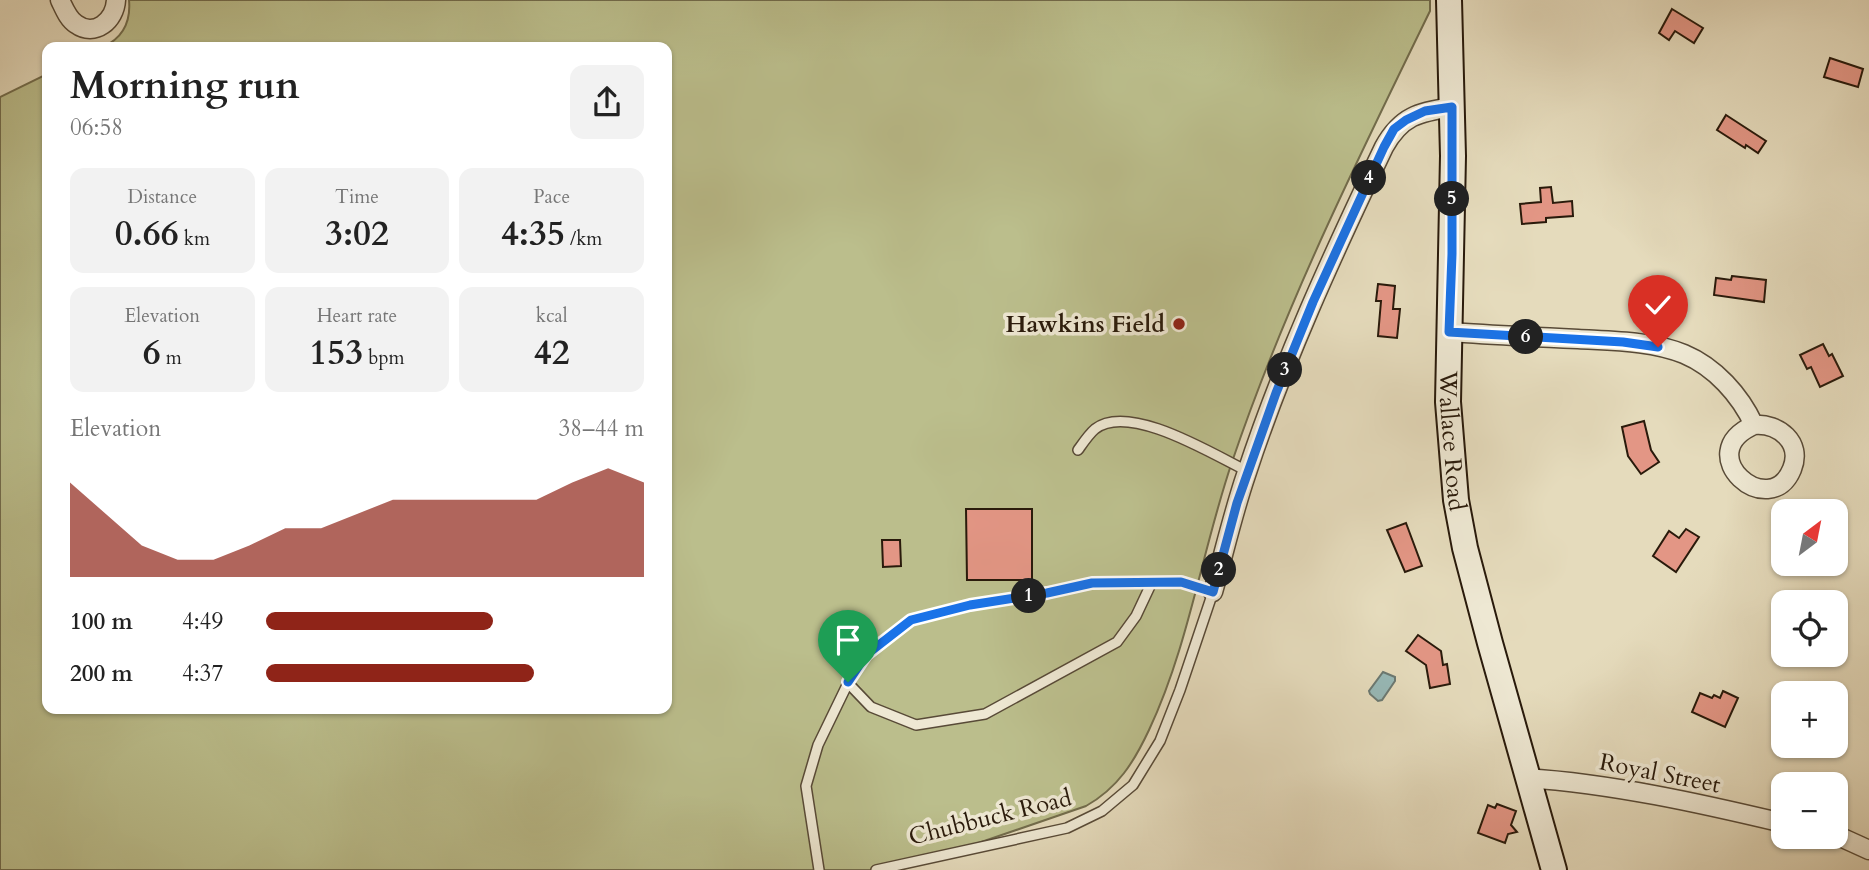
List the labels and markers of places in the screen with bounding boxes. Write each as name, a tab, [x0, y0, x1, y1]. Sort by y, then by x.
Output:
pin: 4	[1352, 160, 1386, 196]
pin: 5	[1434, 182, 1470, 216]
pin	[1628, 275, 1688, 347]
place label: Hawkins Field	[1005, 308, 1165, 341]
marker: Hawkins Field	[1171, 316, 1187, 332]
pin: 6	[1508, 320, 1544, 354]
pin: 3	[1268, 352, 1302, 388]
pin: 2	[1202, 552, 1236, 588]
pin: 1	[1012, 578, 1046, 614]
pin	[818, 610, 878, 682]

